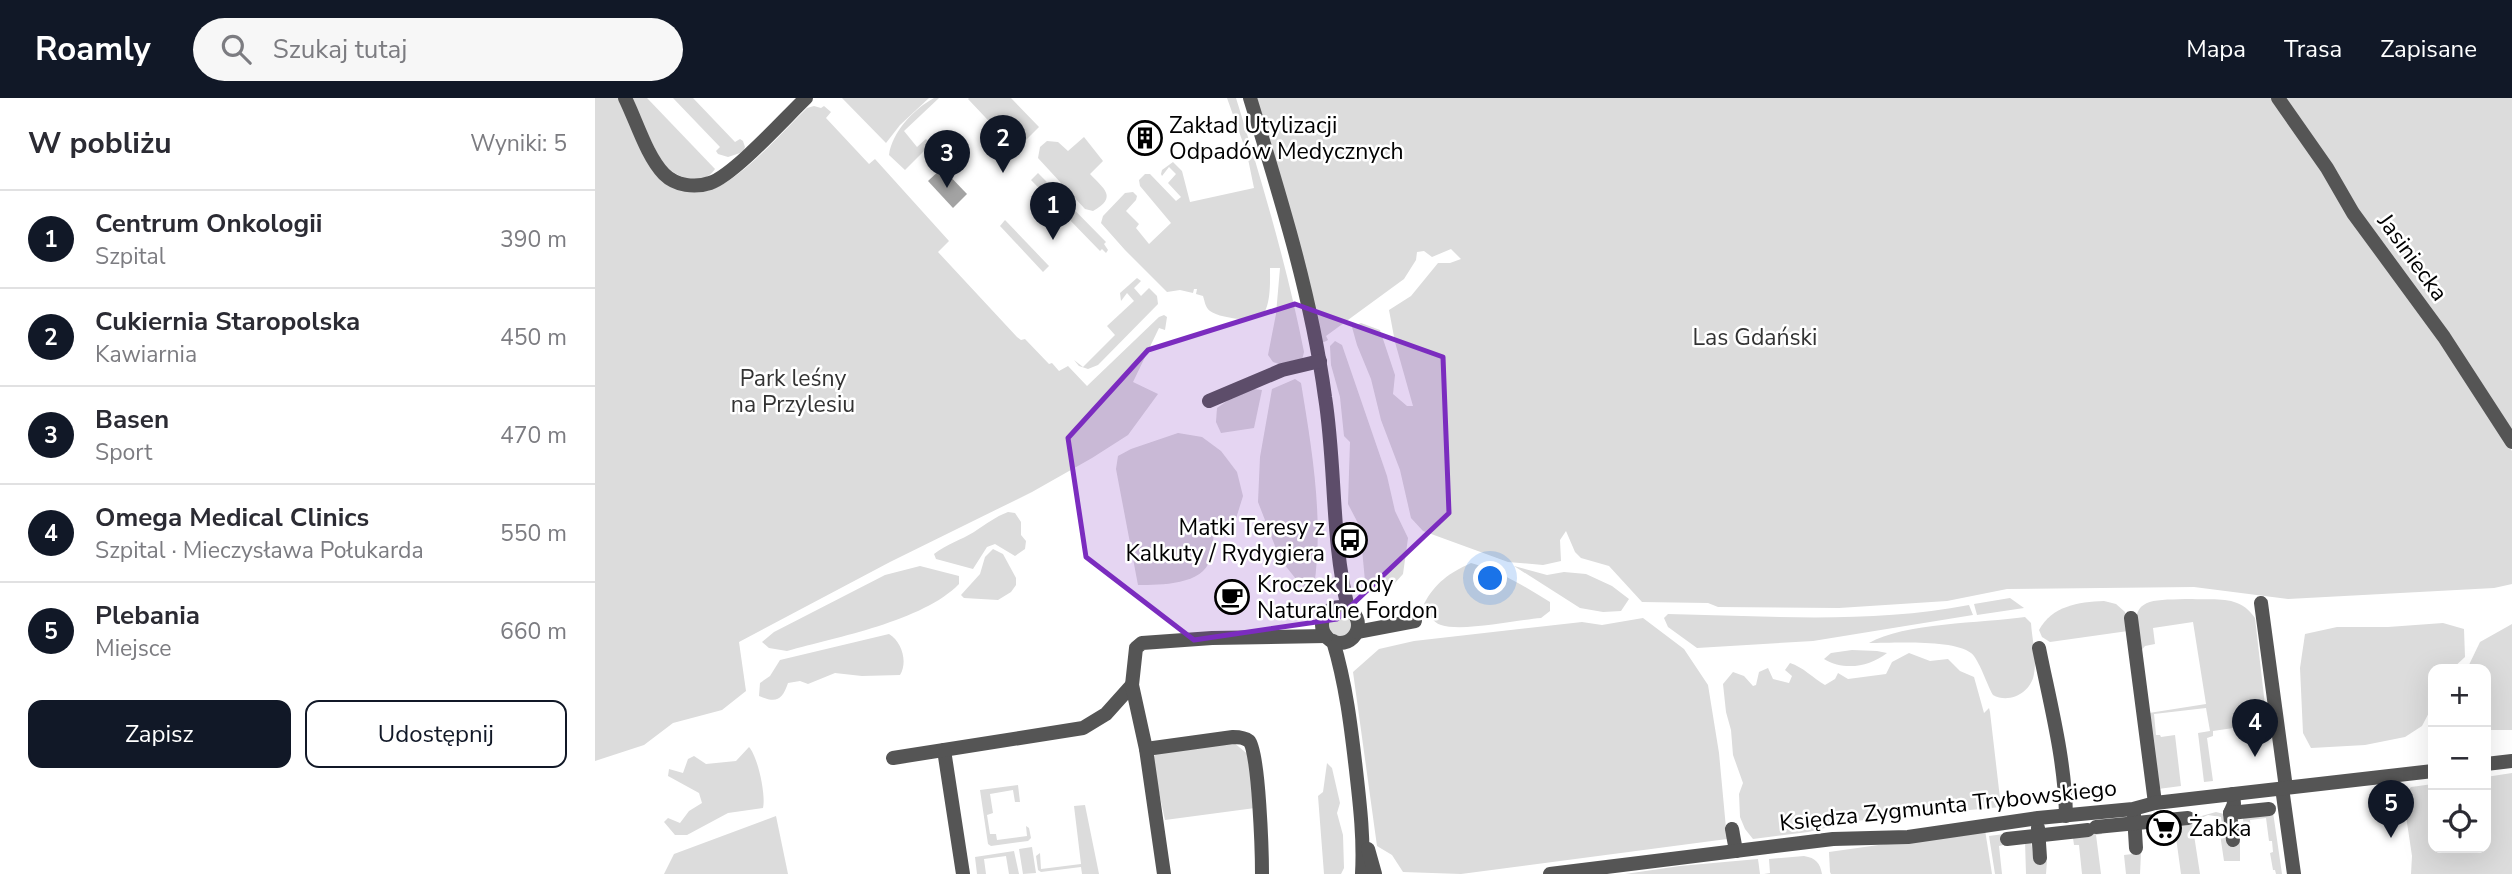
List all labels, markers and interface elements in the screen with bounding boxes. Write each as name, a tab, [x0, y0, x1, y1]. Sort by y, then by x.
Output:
search box	[193, 18, 683, 81]
text: Roamly	[35, 27, 151, 72]
icon: search	[217, 30, 255, 68]
text: Szukaj tutaj	[273, 32, 407, 67]
text: Mapa	[2186, 33, 2246, 65]
text: Trasa	[2284, 33, 2342, 65]
text: Zapisane	[2380, 33, 2477, 65]
place label: Zakład Utylizacji Odpadów Medycznych	[1169, 110, 1404, 167]
pin: 2	[980, 115, 1026, 173]
building icon: Zakład Utylizacji Odpadów Medycznych	[1126, 119, 1164, 157]
text: W pobliżu	[28, 123, 172, 164]
text: Wyniki: 5	[470, 128, 567, 159]
pin: 3	[924, 130, 970, 188]
pin: 1	[1030, 182, 1076, 240]
text: Centrum Onkologii	[95, 206, 322, 241]
street label: Jasiniecka	[2370, 207, 2455, 307]
text: 1	[44, 224, 58, 255]
text: 390 m	[500, 224, 567, 255]
text: Szpital	[95, 241, 166, 272]
text: Cukiernia Staropolska	[95, 304, 360, 339]
text: 2	[44, 322, 58, 353]
text: 450 m	[500, 322, 567, 353]
park label: Las Gdański	[1693, 322, 1817, 353]
text: Kawiarnia	[95, 339, 197, 370]
park label: Park leśny na Przylesiu	[731, 363, 855, 420]
text: Basen	[95, 402, 169, 437]
text: 3	[44, 420, 58, 451]
text: 470 m	[500, 420, 567, 451]
text: Sport	[95, 437, 152, 468]
text: Omega Medical Clinics	[95, 500, 369, 535]
place label: Matki Teresy z Kalkuty / Rydygiera	[1125, 512, 1325, 569]
text: 4	[44, 518, 58, 549]
text: 550 m	[500, 518, 567, 549]
bus stop icon: Matki Teresy z Kalkuty / Rydygiera	[1331, 521, 1369, 559]
text: Szpital · Mieczysława Połukarda	[95, 535, 424, 566]
your location	[1473, 561, 1507, 595]
place label: Kroczek Lody Naturalne Fordon	[1257, 569, 1438, 626]
cafe icon: Kroczek Lody Naturalne Fordon	[1213, 578, 1251, 616]
text: Plebania	[95, 598, 200, 633]
text: 5	[44, 616, 58, 647]
text: 660 m	[500, 616, 567, 647]
text: Miejsce	[95, 633, 171, 664]
map controls	[2428, 664, 2491, 853]
button: +	[2428, 664, 2491, 727]
pin: 4	[2232, 699, 2278, 757]
button: Zapisz	[28, 700, 291, 768]
button: Udostępnij	[305, 700, 567, 768]
button: −	[2428, 727, 2491, 790]
street label: Księdza Zygmunta Trybowskiego	[1778, 772, 2118, 839]
pin: 5	[2368, 780, 2414, 838]
button: locate	[2428, 790, 2491, 853]
supermarket icon: Żabka	[2145, 809, 2183, 847]
place label: Żabka	[2189, 813, 2252, 844]

